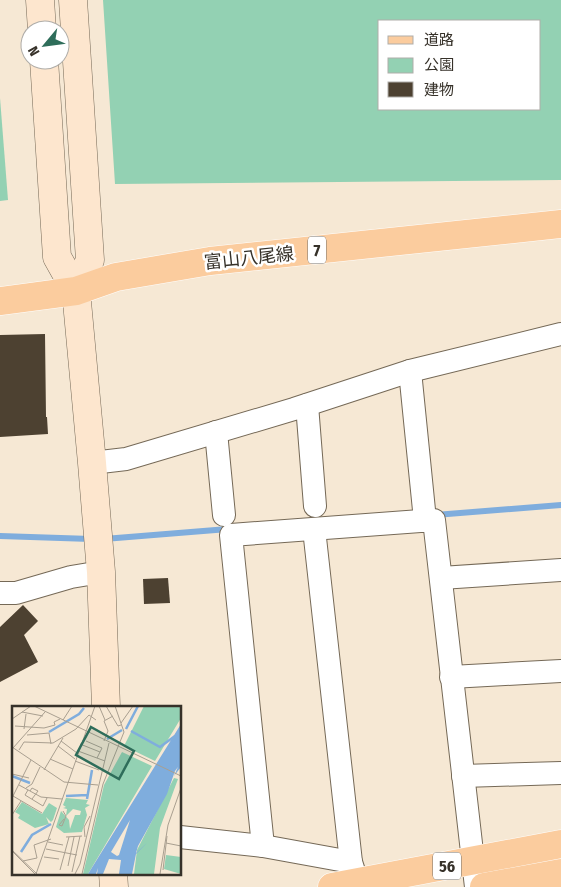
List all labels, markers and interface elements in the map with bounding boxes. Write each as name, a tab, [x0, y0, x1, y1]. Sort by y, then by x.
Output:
north arrow	[20, 20, 70, 70]
legend	[378, 20, 541, 110]
text: 道路	[424, 31, 454, 49]
text: N	[25, 43, 44, 59]
text: 公園	[424, 56, 454, 74]
text: 建物	[424, 81, 454, 99]
road number: 7	[308, 236, 326, 264]
street label: 富山八尾線	[203, 242, 295, 274]
inset map	[12, 706, 181, 874]
road number: 56	[433, 852, 461, 879]

